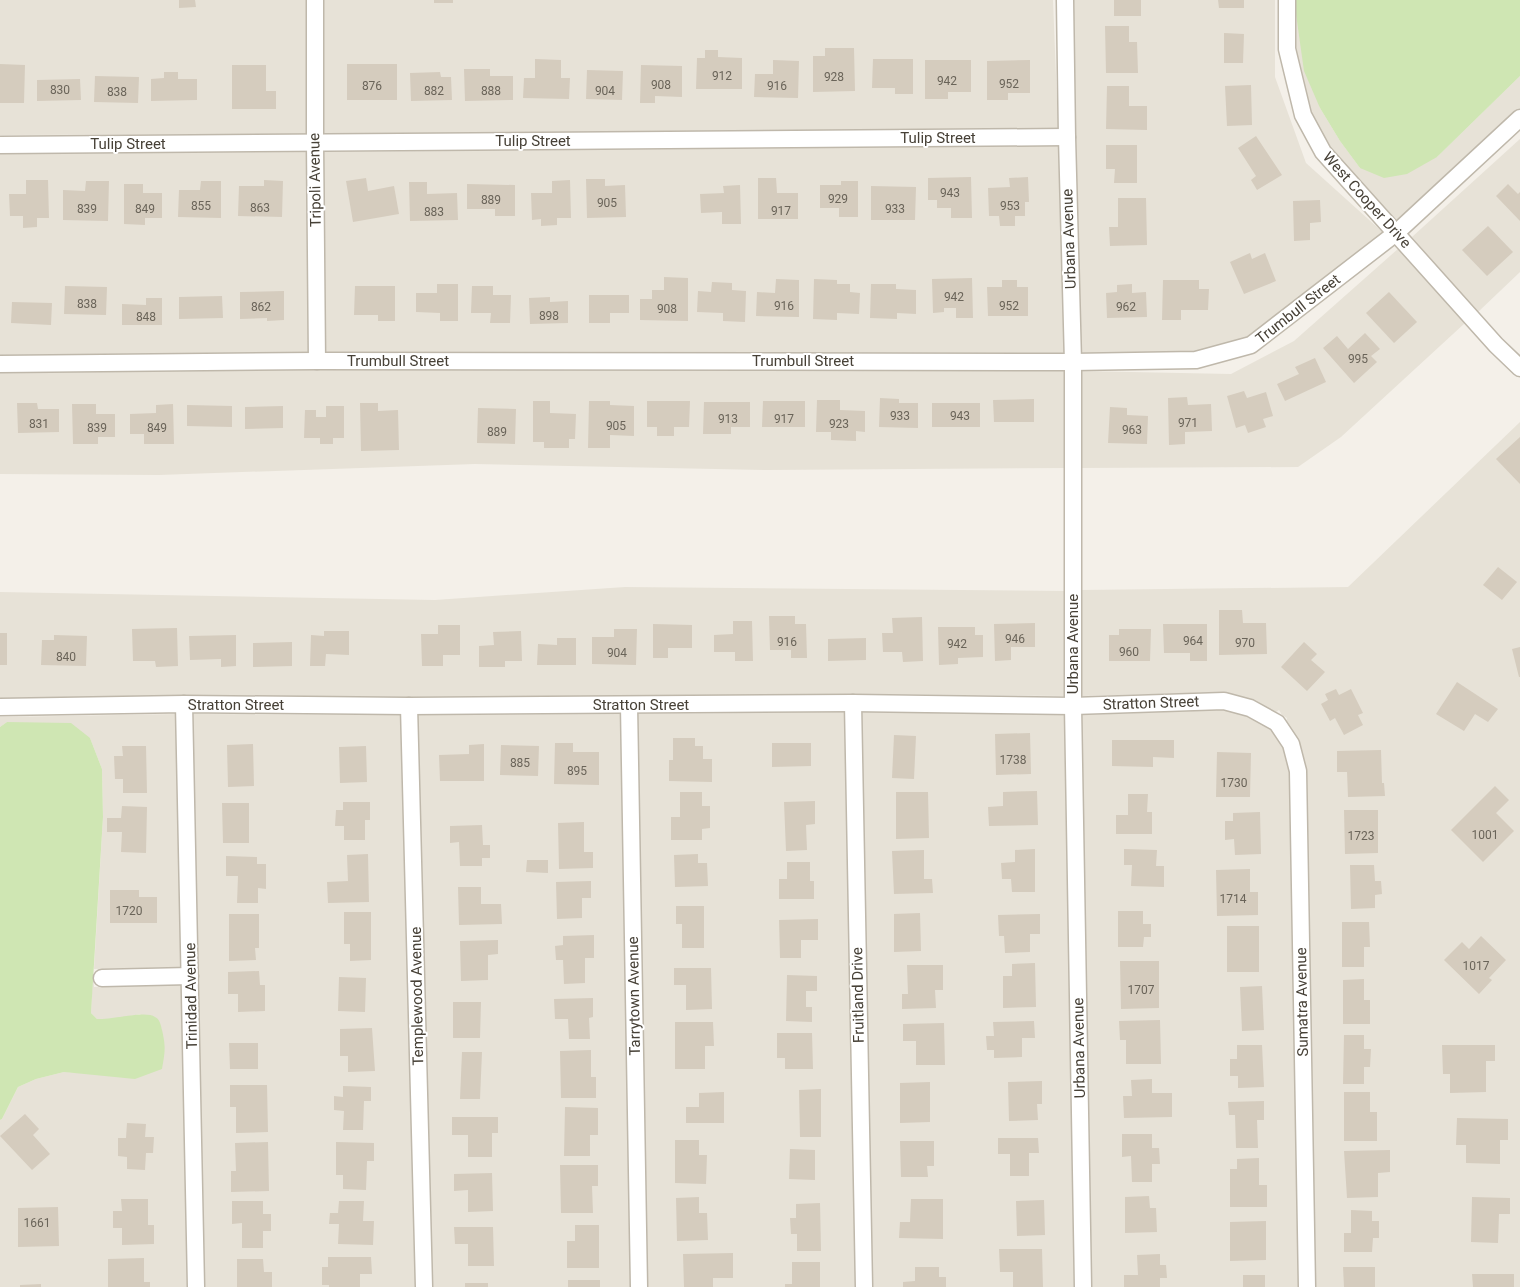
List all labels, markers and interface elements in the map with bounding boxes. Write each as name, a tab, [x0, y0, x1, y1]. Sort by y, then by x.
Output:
house number: 912	[712, 69, 732, 83]
house number: 928	[824, 70, 844, 84]
house number: 942	[937, 74, 957, 88]
house number: 952	[999, 77, 1019, 91]
house number: 908	[651, 78, 671, 92]
house number: 876	[362, 79, 382, 93]
house number: 916	[767, 79, 787, 93]
house number: 830	[50, 83, 70, 97]
house number: 882	[424, 84, 444, 98]
house number: 888	[481, 84, 501, 98]
house number: 904	[595, 84, 615, 98]
house number: 838	[107, 85, 127, 99]
street label: Tulip Street	[900, 129, 976, 147]
street label: Tulip Street	[495, 132, 571, 150]
street label: Tripoli Avenue	[305, 133, 325, 227]
street label: Tulip Street	[90, 135, 166, 153]
street label: West Cooper Drive	[1319, 148, 1415, 252]
house number: 943	[940, 186, 960, 200]
street label: Urbana Avenue	[1058, 188, 1080, 290]
house number: 929	[828, 192, 848, 206]
house number: 889	[481, 193, 501, 207]
house number: 905	[597, 196, 617, 210]
house number: 855	[191, 199, 211, 213]
house number: 953	[1000, 199, 1020, 213]
house number: 863	[250, 201, 270, 215]
house number: 839	[77, 202, 97, 216]
house number: 849	[135, 202, 155, 216]
house number: 933	[885, 202, 905, 216]
house number: 917	[771, 204, 791, 218]
house number: 883	[424, 205, 444, 219]
street label: Trumbull Street	[1252, 270, 1344, 348]
house number: 942	[944, 290, 964, 304]
house number: 838	[77, 297, 97, 311]
house number: 916	[774, 299, 794, 313]
house number: 952	[999, 299, 1019, 313]
house number: 862	[251, 300, 271, 314]
house number: 962	[1116, 300, 1136, 314]
house number: 908	[657, 302, 677, 316]
house number: 898	[539, 309, 559, 323]
house number: 848	[136, 310, 156, 324]
street label: Trumbull Street	[347, 352, 449, 370]
street label: Trumbull Street	[752, 352, 854, 370]
house number: 995	[1348, 352, 1368, 366]
house number: 933	[890, 409, 910, 423]
house number: 943	[950, 409, 970, 423]
house number: 913	[718, 412, 738, 426]
house number: 917	[774, 412, 794, 426]
house number: 971	[1178, 416, 1198, 430]
house number: 831	[29, 417, 49, 431]
house number: 923	[829, 417, 849, 431]
house number: 905	[606, 419, 626, 433]
house number: 839	[87, 421, 107, 435]
house number: 849	[147, 421, 167, 435]
house number: 963	[1122, 423, 1142, 437]
house number: 889	[487, 425, 507, 439]
street label: Urbana Avenue	[1064, 594, 1082, 694]
house number: 946	[1005, 632, 1025, 646]
house number: 964	[1183, 634, 1203, 648]
house number: 916	[777, 635, 797, 649]
house number: 970	[1235, 636, 1255, 650]
house number: 942	[947, 637, 967, 651]
house number: 960	[1119, 645, 1139, 659]
house number: 904	[607, 646, 627, 660]
house number: 840	[56, 650, 76, 664]
street label: Stratton Street	[1102, 692, 1200, 714]
street label: Stratton Street	[188, 696, 284, 714]
street label: Stratton Street	[593, 696, 689, 714]
house number: 1738	[1000, 753, 1027, 767]
house number: 885	[510, 756, 530, 770]
house number: 895	[567, 764, 587, 778]
house number: 1730	[1221, 776, 1248, 790]
house number: 1001	[1472, 828, 1498, 842]
house number: 1723	[1348, 829, 1374, 843]
house number: 1714	[1220, 892, 1247, 906]
house number: 1720	[116, 904, 143, 918]
street label: Templewood Avenue	[407, 926, 427, 1066]
street label: Tarrytown Avenue	[624, 936, 644, 1056]
street label: Trinidad Avenue	[181, 942, 201, 1050]
street label: Fruitland Drive	[848, 947, 868, 1043]
street label: Sumatra Avenue	[1292, 947, 1312, 1057]
house number: 1017	[1463, 959, 1490, 973]
house number: 1707	[1128, 983, 1155, 997]
street label: Urbana Avenue	[1069, 998, 1089, 1098]
house number: 1661	[24, 1216, 50, 1230]

